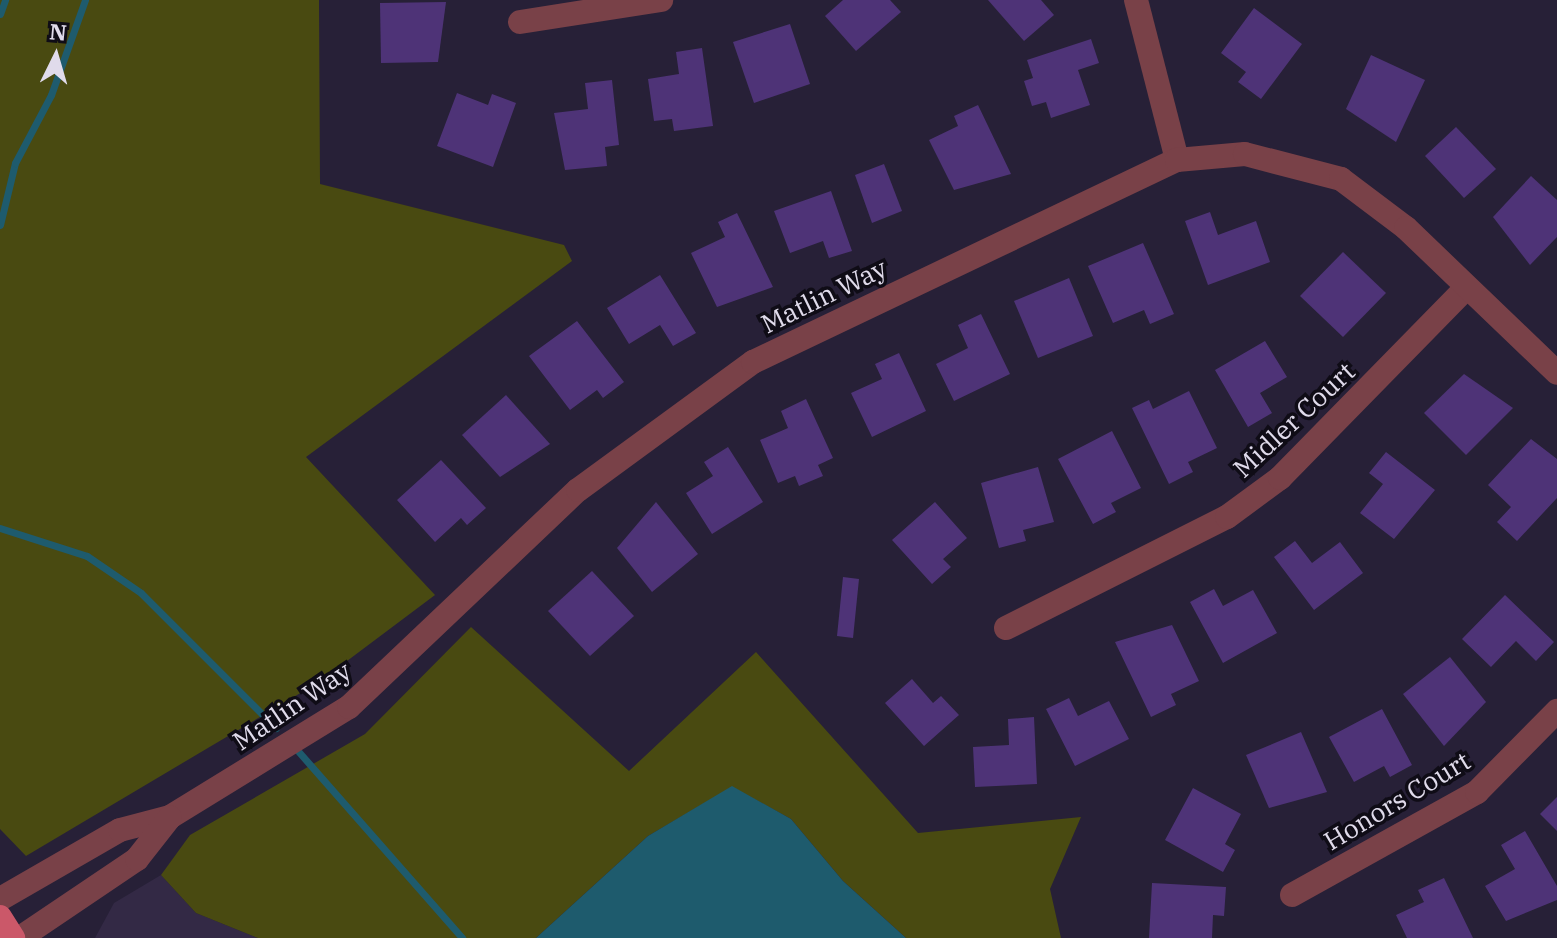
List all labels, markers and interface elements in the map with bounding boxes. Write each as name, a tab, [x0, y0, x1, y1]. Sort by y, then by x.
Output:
north arrow	[16, 16, 96, 96]
text: N	[48, 16, 68, 47]
street label: Matlin Way	[756, 252, 892, 340]
street label: Midler Court	[1227, 356, 1361, 484]
street label: Matlin Way	[227, 655, 357, 757]
street label: Honors Court	[1318, 745, 1476, 857]

